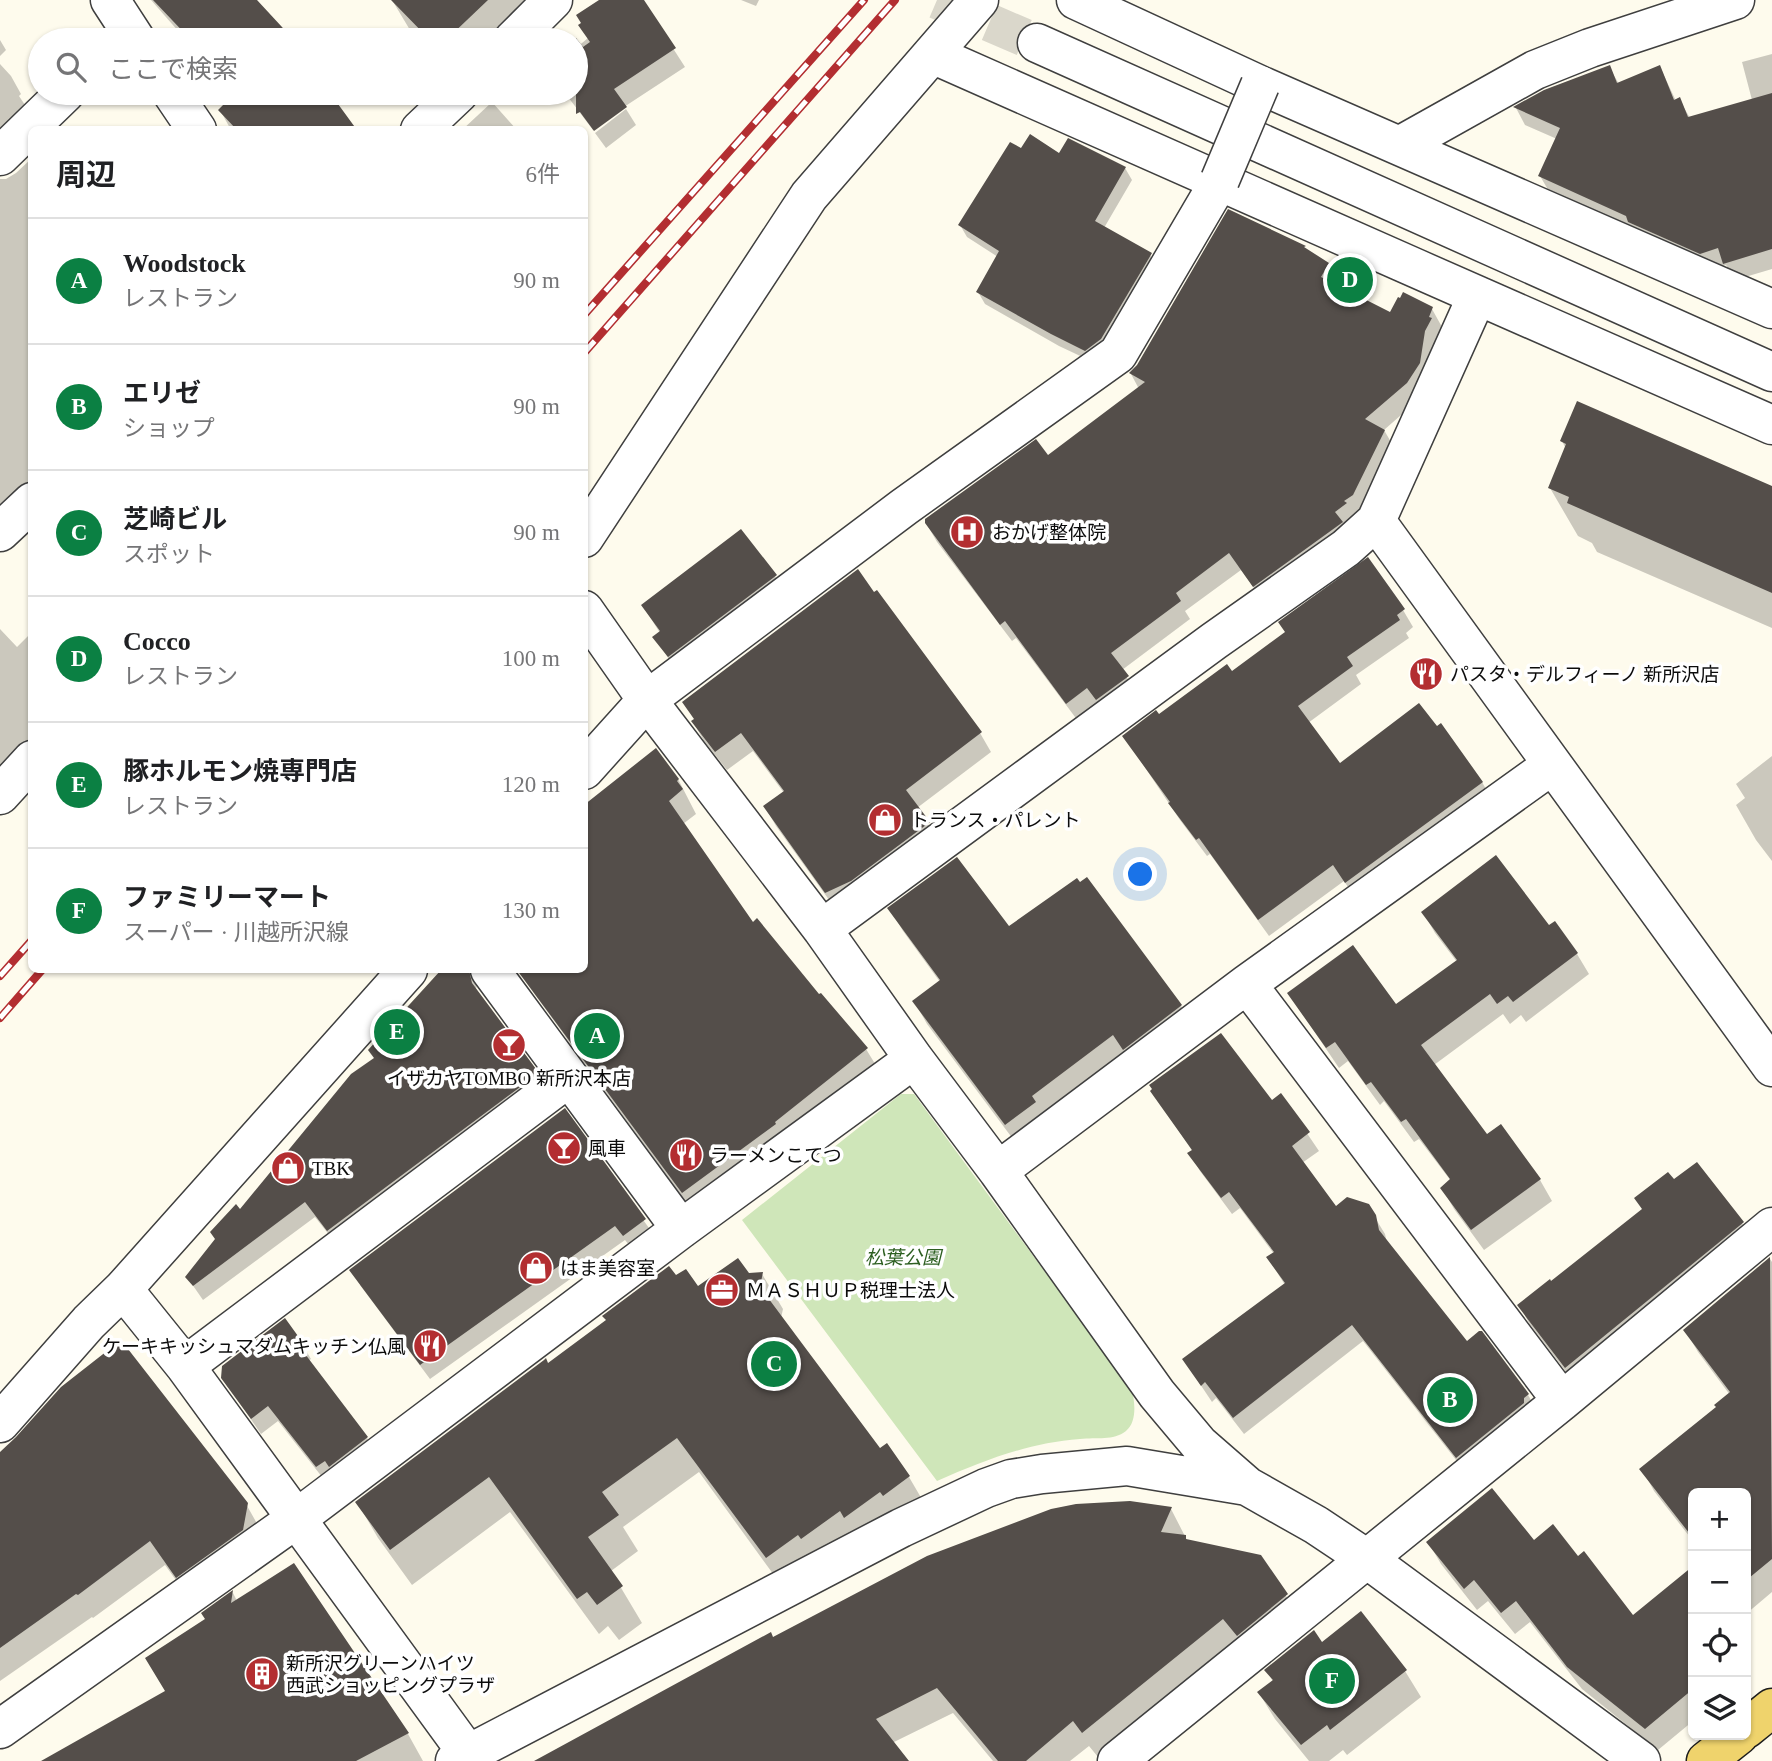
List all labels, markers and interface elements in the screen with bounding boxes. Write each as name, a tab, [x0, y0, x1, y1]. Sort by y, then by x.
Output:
search box	[28, 28, 588, 105]
icon: search	[52, 48, 90, 86]
text: ここで検索	[108, 55, 238, 84]
text: 周辺	[56, 158, 116, 191]
text: 6件	[526, 162, 560, 187]
text: Woodstock	[123, 249, 246, 278]
pin: D	[1327, 254, 1373, 306]
text: A	[71, 268, 87, 293]
text: 90 m	[513, 268, 560, 293]
text: レストラン	[123, 286, 238, 311]
text: エリゼ	[123, 379, 201, 408]
text: B	[71, 394, 87, 419]
text: 90 m	[513, 394, 560, 419]
text: ショップ	[123, 416, 215, 441]
text: 芝崎ビル	[123, 505, 227, 534]
hospital icon: おかげ整体院	[948, 513, 986, 551]
text: C	[71, 520, 87, 545]
text: 90 m	[513, 520, 560, 545]
place label: おかげ整体院	[992, 522, 1106, 543]
text: スポット	[123, 542, 215, 567]
text: Cocco	[123, 627, 191, 656]
text: D	[71, 646, 87, 671]
text: 100 m	[502, 646, 560, 671]
restaurant icon: パスタ・デルフィーノ 新所沢店	[1407, 655, 1445, 693]
text: レストラン	[123, 664, 238, 689]
place label: パスタ・デルフィーノ 新所沢店	[1450, 664, 1719, 685]
text: 豚ホルモン焼専門店	[123, 757, 357, 786]
text: E	[71, 772, 87, 797]
text: 120 m	[502, 772, 560, 797]
text: レストラン	[123, 794, 238, 819]
shop icon: トランス・パレント	[866, 801, 904, 839]
place label: トランス・パレント	[910, 810, 1081, 831]
your location	[1123, 857, 1157, 891]
text: ファミリーマート	[123, 883, 331, 912]
text: F	[72, 898, 86, 923]
text: 130 m	[502, 898, 560, 923]
text: スーパー · 川越所沢線	[123, 920, 349, 945]
pin: E	[374, 1006, 420, 1058]
pin: A	[574, 1010, 620, 1062]
bar icon: イザカヤTOMBO 新所沢本店	[490, 1026, 528, 1064]
place label: イザカヤTOMBO 新所沢本店	[387, 1068, 631, 1089]
bar icon: 風車	[545, 1129, 583, 1167]
restaurant icon: ラーメンこてつ	[667, 1136, 705, 1174]
place label: 風車	[588, 1138, 626, 1159]
place label: ラーメンこてつ	[710, 1145, 842, 1166]
shop icon: TBK	[269, 1149, 307, 1187]
place label: TBK	[312, 1158, 350, 1179]
park label: 松葉公園	[865, 1247, 944, 1268]
shop icon: はま美容室	[517, 1249, 555, 1287]
place label: はま美容室	[560, 1258, 655, 1279]
office icon: ＭＡＳＨＵＰ税理士法人	[703, 1271, 741, 1309]
place label: ＭＡＳＨＵＰ税理士法人	[746, 1280, 955, 1301]
restaurant icon: ケーキキッシュマダムキッチン仏風	[411, 1327, 449, 1365]
place label: ケーキキッシュマダムキッチン仏風	[102, 1336, 406, 1357]
pin: C	[751, 1338, 797, 1390]
pin: B	[1427, 1374, 1473, 1426]
map controls	[1688, 1488, 1751, 1740]
button: +	[1688, 1488, 1751, 1551]
button: −	[1688, 1551, 1751, 1614]
button: locate	[1688, 1614, 1751, 1677]
place label: 新所沢グリーンハイツ 西武ショッピングプラザ	[286, 1653, 495, 1696]
building icon: 新所沢グリーンハイツ 西武ショッピングプラザ	[243, 1655, 281, 1693]
pin: F	[1309, 1655, 1355, 1707]
button: layers	[1688, 1677, 1751, 1740]

